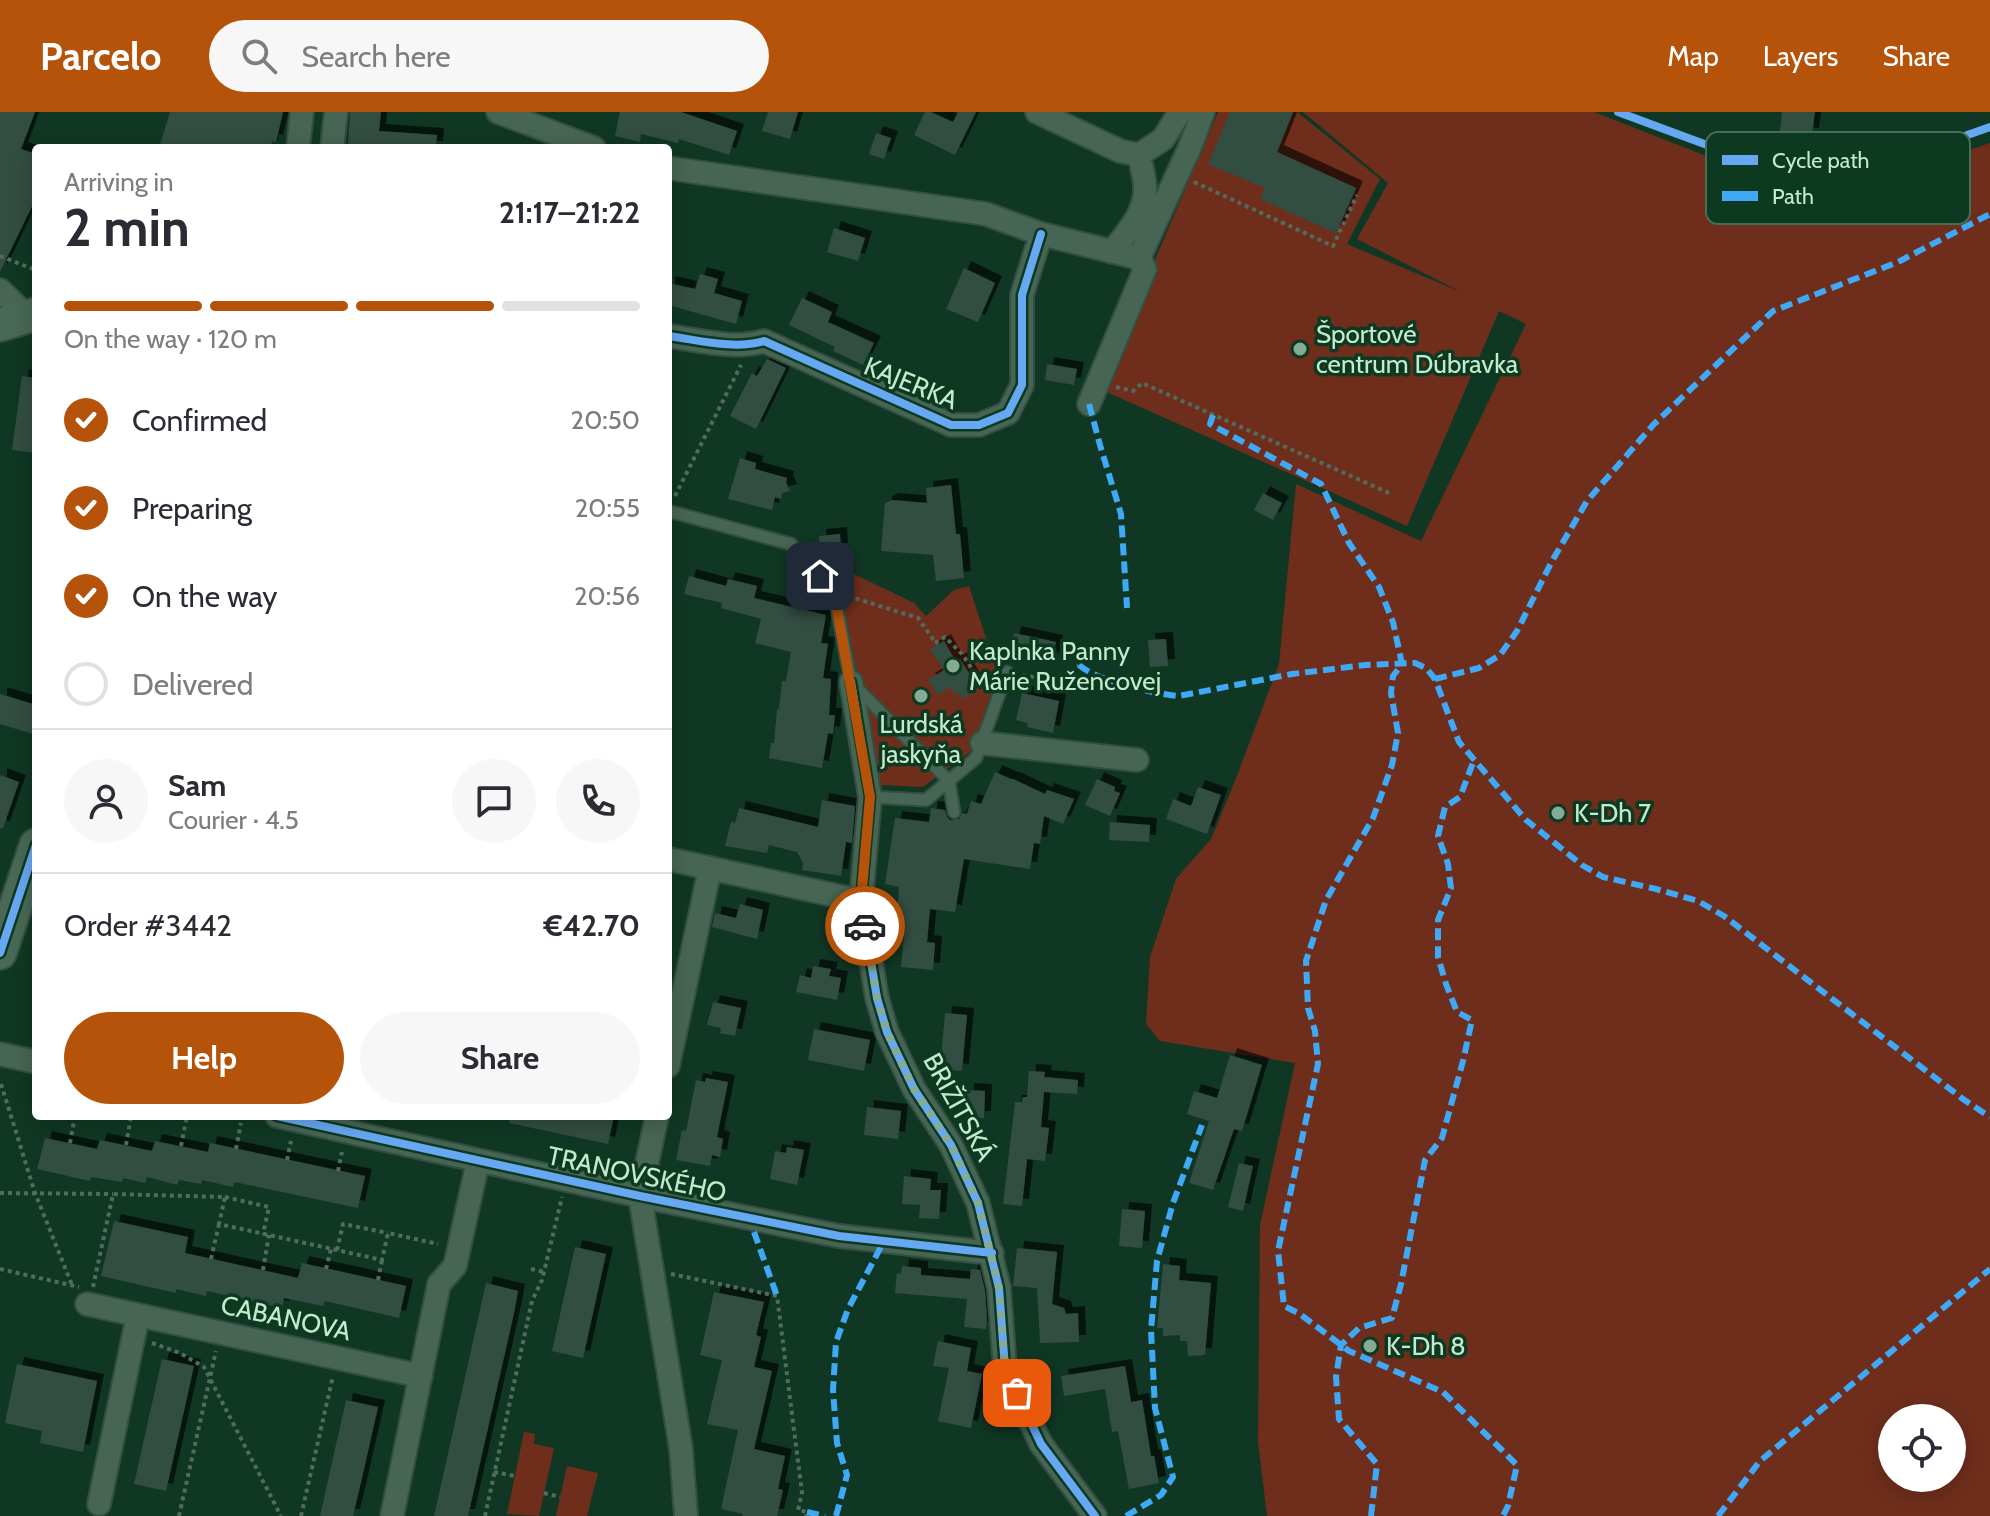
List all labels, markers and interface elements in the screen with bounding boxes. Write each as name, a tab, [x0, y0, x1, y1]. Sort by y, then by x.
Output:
search box	[209, 20, 769, 92]
text: Parcelo	[40, 33, 161, 80]
icon: search	[237, 34, 281, 78]
text: Search here	[301, 38, 451, 75]
text: Map	[1667, 39, 1719, 73]
text: Layers	[1763, 39, 1838, 73]
text: Share	[1882, 39, 1950, 73]
legend	[1706, 132, 1970, 224]
text: Cycle path	[1772, 147, 1870, 174]
text: Arriving in	[64, 166, 174, 198]
text: Path	[1772, 183, 1814, 210]
text: 21:17–21:22	[499, 194, 640, 231]
text: 2 min	[64, 196, 190, 259]
place label: Športové centrum Dúbravka	[1316, 318, 1519, 380]
text: On the way · 120 m	[64, 323, 277, 355]
marker: Športové centrum Dúbravka	[1291, 340, 1309, 358]
street label: KAJERKA	[859, 350, 963, 416]
icon: check	[64, 398, 108, 442]
text: Confirmed	[132, 402, 267, 439]
text: 20:50	[571, 404, 640, 436]
icon: check	[64, 486, 108, 530]
text: Preparing	[132, 490, 252, 527]
text: 20:55	[575, 492, 640, 524]
pin	[786, 542, 854, 610]
icon: home	[798, 554, 842, 598]
icon: check	[64, 574, 108, 618]
text: On the way	[132, 578, 277, 615]
text: 20:56	[574, 580, 640, 612]
place label: Kaplnka Panny Márie Ružencovej	[969, 635, 1161, 697]
marker: Kaplnka Panny Márie Ružencovej	[944, 657, 962, 675]
text: Delivered	[132, 666, 253, 703]
marker: Lurdská jaskyňa	[912, 687, 930, 705]
place label: Lurdská jaskyňa	[879, 708, 963, 770]
button: person	[64, 759, 148, 843]
button: chat	[452, 759, 536, 843]
button: phone	[556, 759, 640, 843]
text: Sam	[168, 767, 226, 804]
place label: K-Dh 7	[1574, 797, 1651, 829]
text: Courier · 4.5	[168, 804, 299, 836]
marker: K-Dh 7	[1549, 804, 1567, 822]
courier	[825, 886, 905, 966]
icon: car	[843, 904, 887, 948]
text: Order #3442	[64, 907, 232, 944]
text: €42.70	[543, 907, 640, 944]
button: Help	[64, 1012, 344, 1104]
button: Share	[360, 1012, 640, 1104]
street label: BRIŽITSKÁ	[916, 1047, 1002, 1167]
street label: TRANOVSKÉHO	[545, 1139, 729, 1209]
street label: CABANOVA	[218, 1289, 354, 1347]
place label: K-Dh 8	[1386, 1330, 1466, 1362]
marker: K-Dh 8	[1361, 1337, 1379, 1355]
pin	[983, 1359, 1051, 1427]
icon: bag	[995, 1371, 1039, 1415]
map controls	[1878, 1404, 1966, 1492]
button: locate	[1878, 1404, 1966, 1492]

